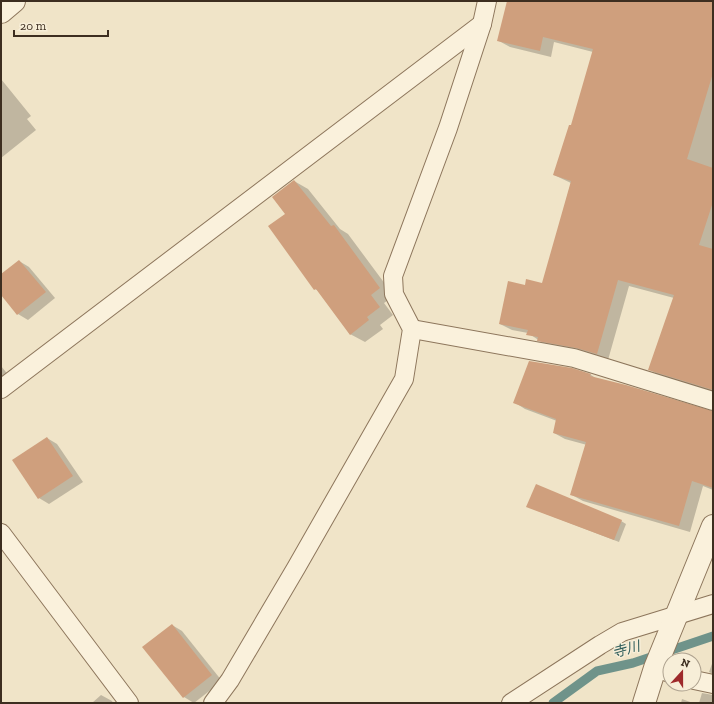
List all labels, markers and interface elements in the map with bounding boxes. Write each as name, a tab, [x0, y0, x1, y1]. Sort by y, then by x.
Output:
scale bar	[14, 12, 108, 38]
text: 20 m	[20, 19, 47, 33]
water label: 寺川	[610, 637, 644, 661]
north arrow	[662, 652, 702, 692]
text: N	[679, 656, 692, 671]

